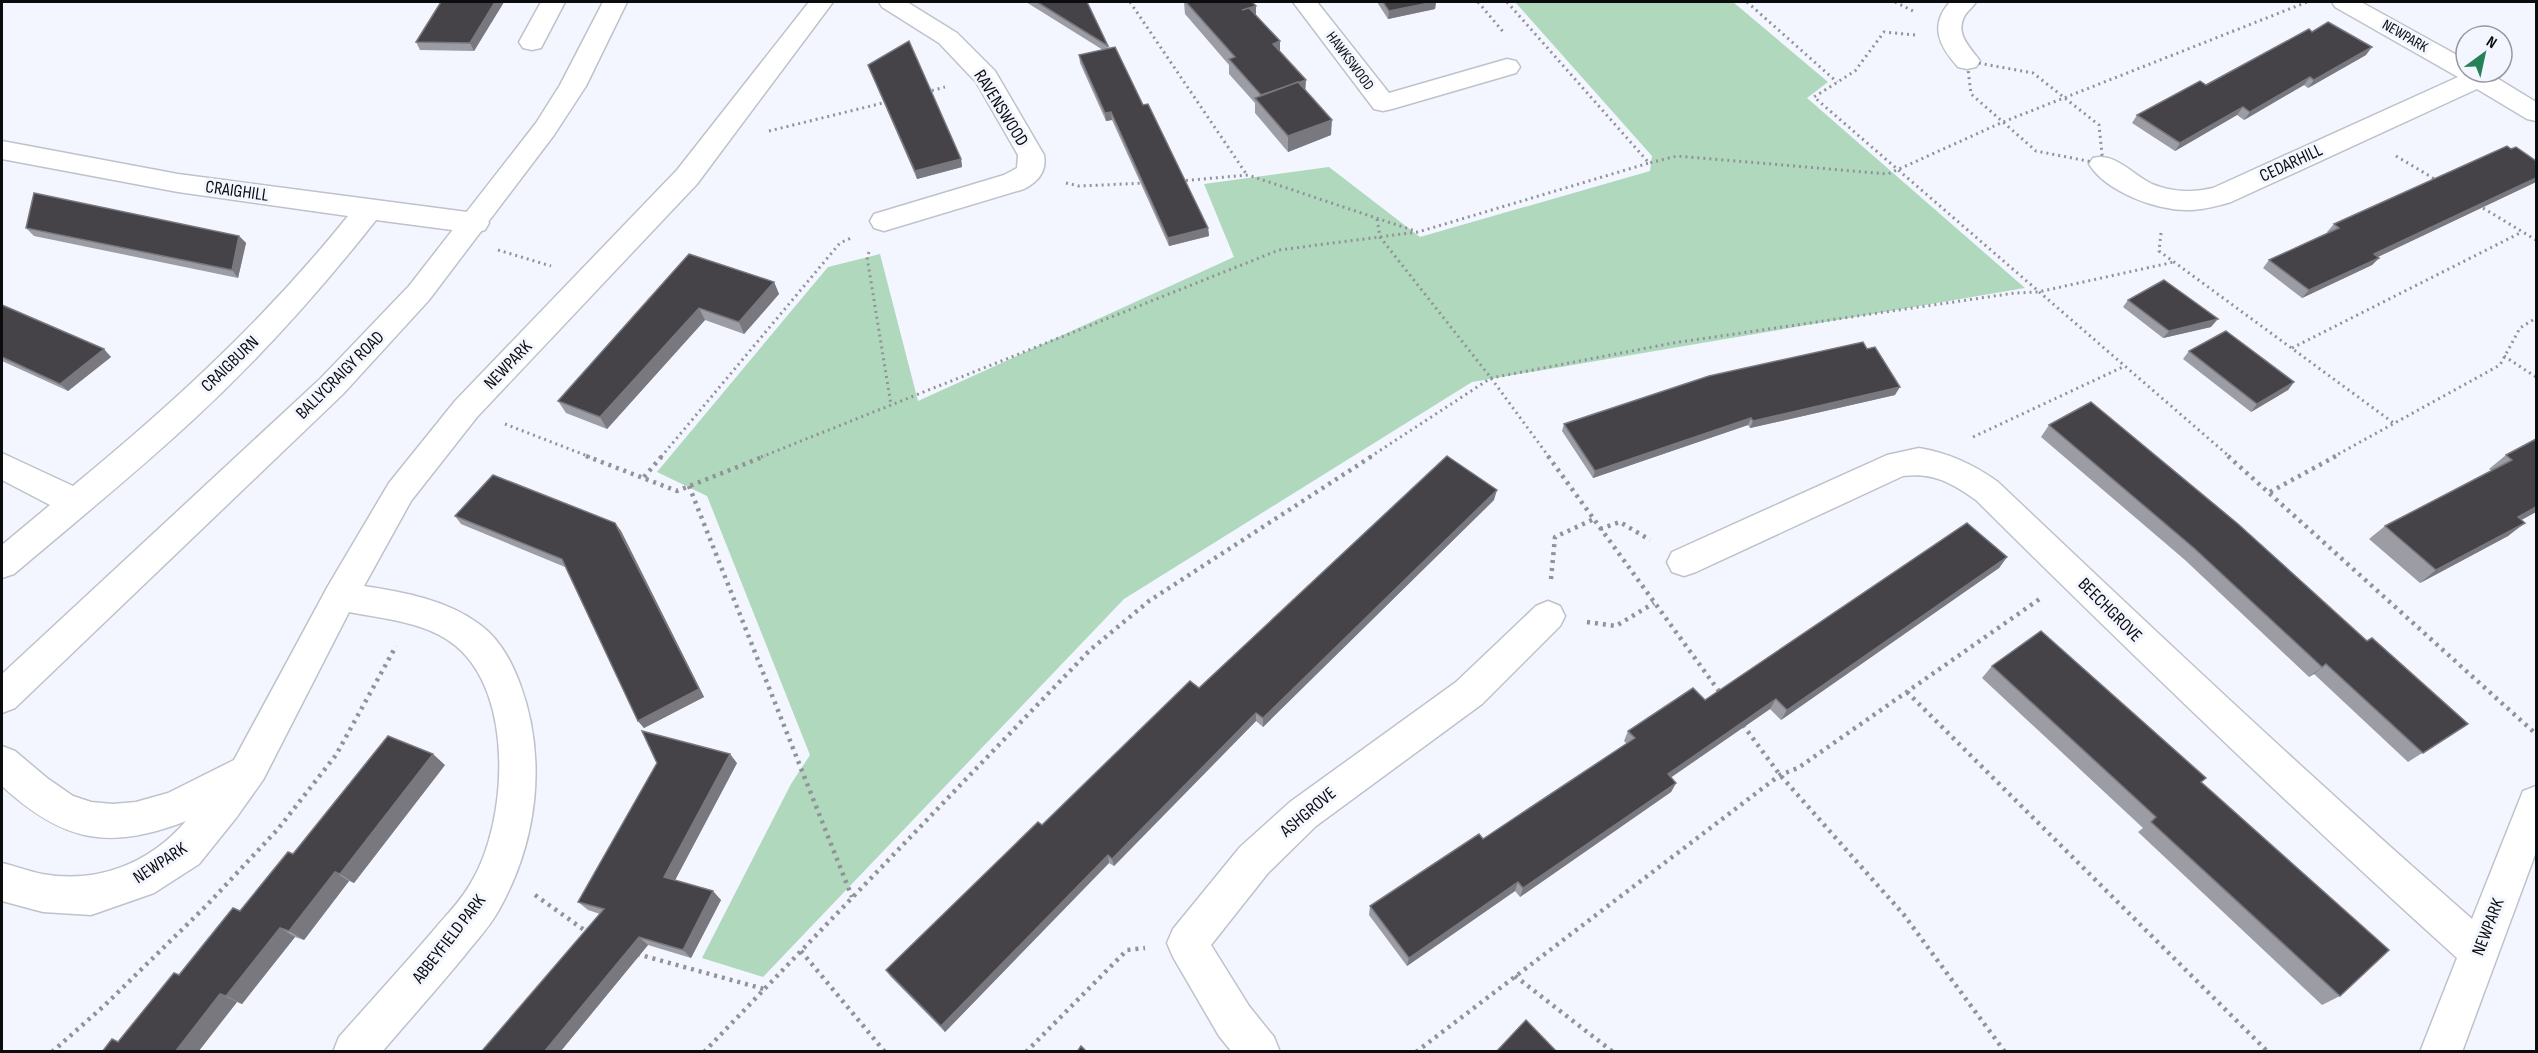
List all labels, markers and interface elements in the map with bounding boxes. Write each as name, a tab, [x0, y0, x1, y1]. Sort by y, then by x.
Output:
street label: NEWPARK	[2379, 15, 2431, 57]
north arrow	[2454, 24, 2514, 84]
street label: HAWKSWOOD	[1322, 28, 1378, 94]
text: N	[2483, 32, 2500, 53]
street label: RAVENSWOOD	[969, 66, 1033, 150]
street label: CEDARHILL	[2256, 139, 2326, 187]
street label: CRAIGHILL	[204, 176, 270, 206]
street label: BALLYCRAIGY ROAD	[292, 327, 388, 423]
street label: CRAIGBURN	[197, 332, 263, 396]
street label: NEWPARK	[480, 336, 537, 394]
street label: BEECHGROVE	[2074, 574, 2146, 646]
street label: ASHGROVE	[1275, 783, 1340, 842]
street label: NEWPARK	[129, 837, 191, 888]
street label: ABBEYFIELD PARK	[407, 890, 491, 988]
street label: NEWPARK	[2467, 895, 2509, 959]

